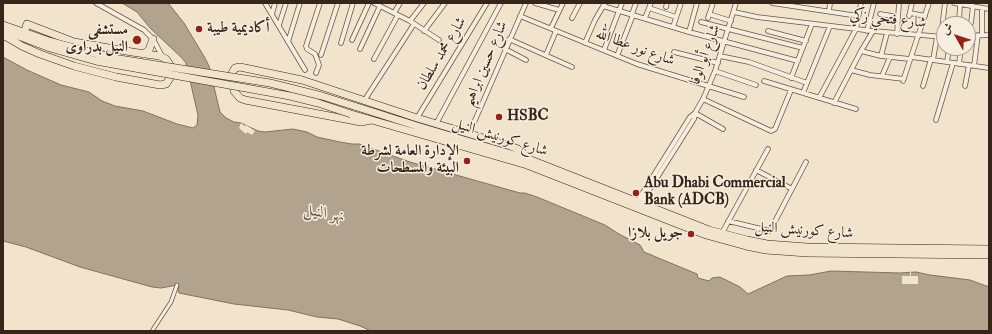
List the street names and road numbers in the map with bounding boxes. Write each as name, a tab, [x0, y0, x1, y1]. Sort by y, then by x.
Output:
street label: شارع فتحي زكي	[849, 7, 927, 33]
street label: شارع محمد سلطان	[413, 14, 471, 94]
street label: شارع حسين ابراهيم	[460, 19, 512, 109]
street label: شارع أبو الوفا	[687, 22, 725, 88]
street label: شارع نور عطا الله	[593, 25, 677, 71]
street label: شارع كورنيش النيل	[450, 115, 550, 161]
street label: شارع كورنيش النيل	[754, 219, 854, 243]

